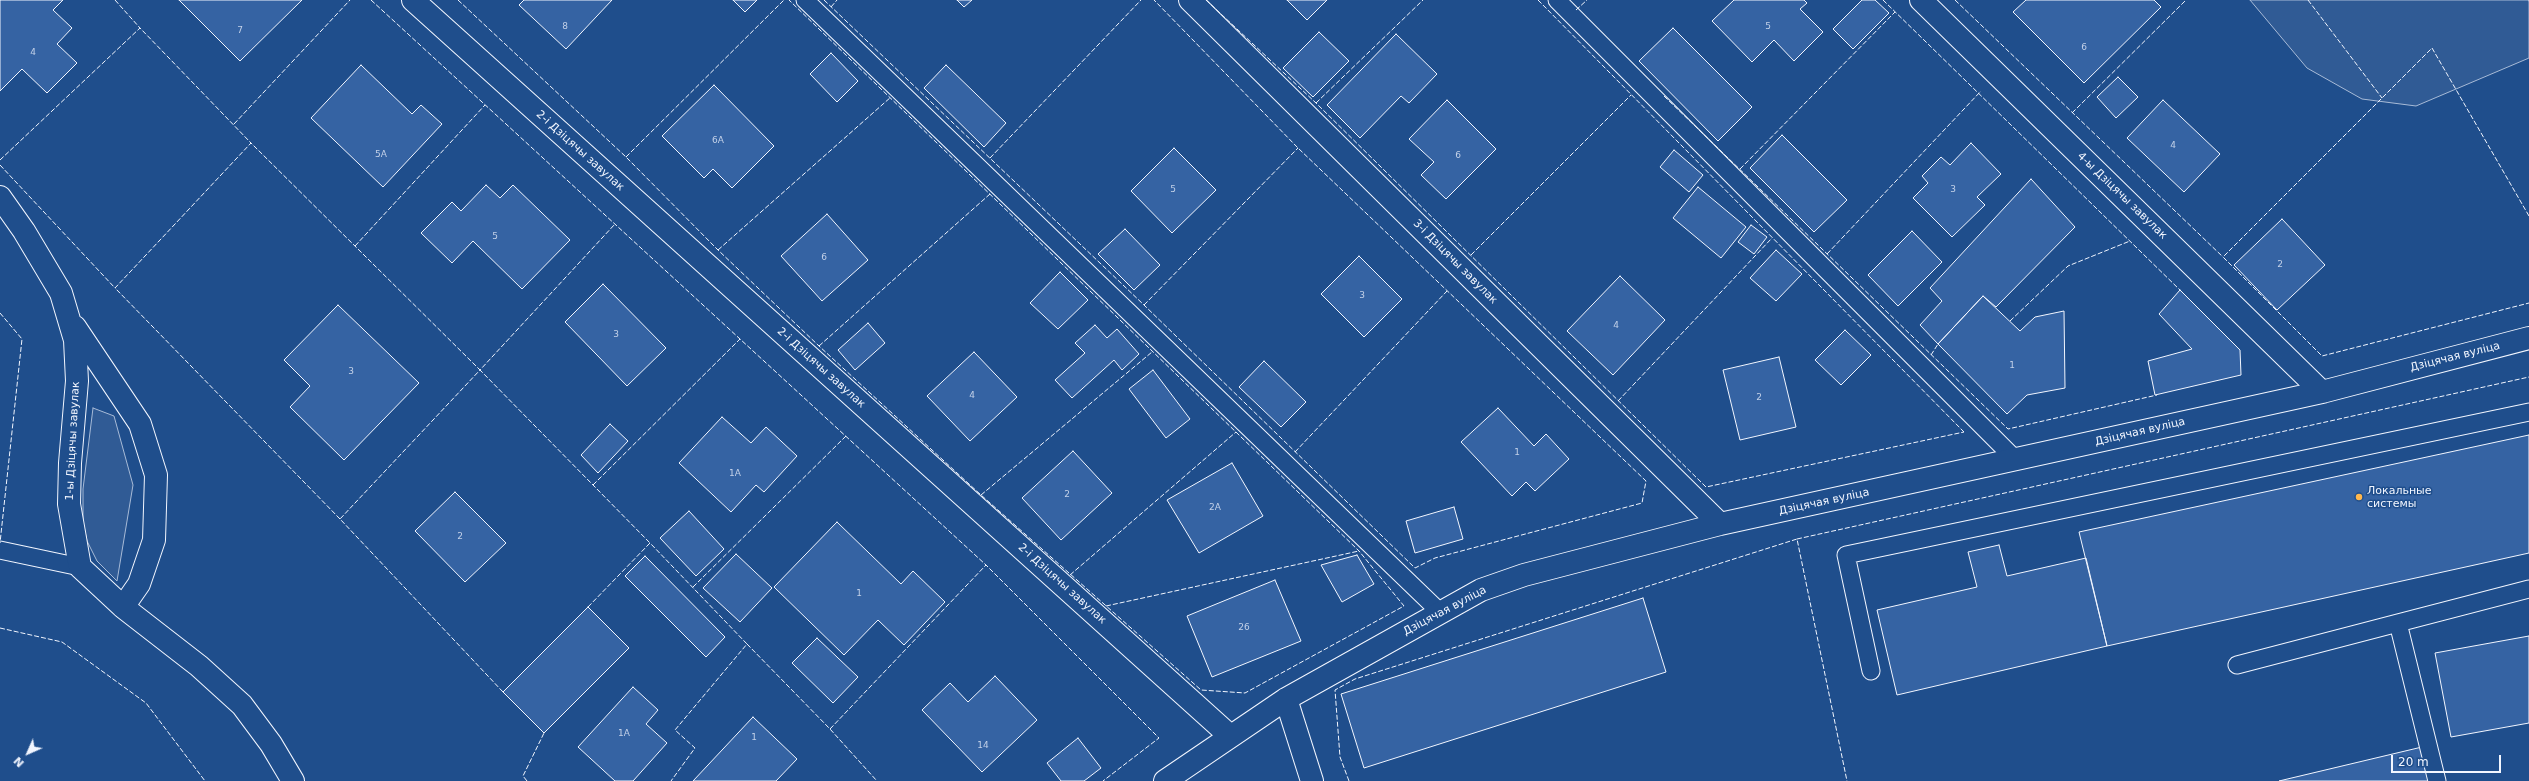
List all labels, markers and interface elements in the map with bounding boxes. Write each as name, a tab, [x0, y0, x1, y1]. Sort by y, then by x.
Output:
house number: 8	[562, 22, 568, 32]
house number: 5	[1765, 22, 1771, 32]
house number: 7	[237, 26, 243, 36]
house number: 6	[2081, 43, 2087, 53]
house number: 4	[30, 48, 36, 58]
street label: 2-і Дзіцячы завулак	[533, 108, 627, 194]
house number: 6А	[712, 136, 724, 146]
house number: 4	[2170, 141, 2176, 151]
house number: 5А	[375, 150, 387, 160]
street label: 4-ы Дзіцячы завулак	[2074, 150, 2170, 242]
house number: 6	[1455, 151, 1461, 161]
house number: 5	[1170, 185, 1176, 195]
house number: 3	[1950, 185, 1956, 195]
street label: 3-і Дзіцячы завулак	[1410, 217, 1500, 307]
house number: 5	[492, 232, 498, 242]
house number: 6	[821, 253, 827, 263]
house number: 2	[2277, 260, 2283, 270]
house number: 3	[1359, 291, 1365, 301]
house number: 4	[1613, 321, 1619, 331]
street label: 2-і Дзіцячы завулак	[774, 325, 868, 411]
house number: 3	[613, 330, 619, 340]
street label: Дзіцячая вуліца	[2409, 339, 2501, 375]
house number: 1	[2009, 361, 2015, 371]
house number: 3	[348, 367, 354, 377]
street label: 1-ы Дзіцячы завулак	[63, 381, 83, 501]
house number: 4	[969, 391, 975, 401]
house number: 2	[1756, 393, 1762, 403]
street label: Дзіцячая вуліца	[2094, 415, 2186, 449]
house number: 1	[1514, 448, 1520, 458]
house number: 1А	[729, 469, 741, 479]
place label: Локальные системы	[2367, 484, 2432, 510]
street label: Дзіцячая вуліца	[1778, 486, 1870, 518]
house number: 2	[1064, 490, 1070, 500]
marker: Локальные системы	[2354, 492, 2364, 502]
house number: 2А	[1209, 503, 1221, 513]
house number: 2	[457, 532, 463, 542]
street label: 2-і Дзіцячы завулак	[1015, 541, 1109, 627]
street label: Дзіцячая вуліца	[1401, 584, 1489, 638]
house number: 1	[856, 589, 862, 599]
house number: 26	[1238, 623, 1250, 633]
house number: 1А	[618, 729, 630, 739]
north arrow	[8, 733, 48, 773]
house number: 1	[751, 733, 757, 743]
house number: 14	[977, 741, 989, 751]
scale bar	[2393, 747, 2503, 773]
text: N	[11, 754, 27, 770]
text: 20 m	[2398, 755, 2429, 769]

